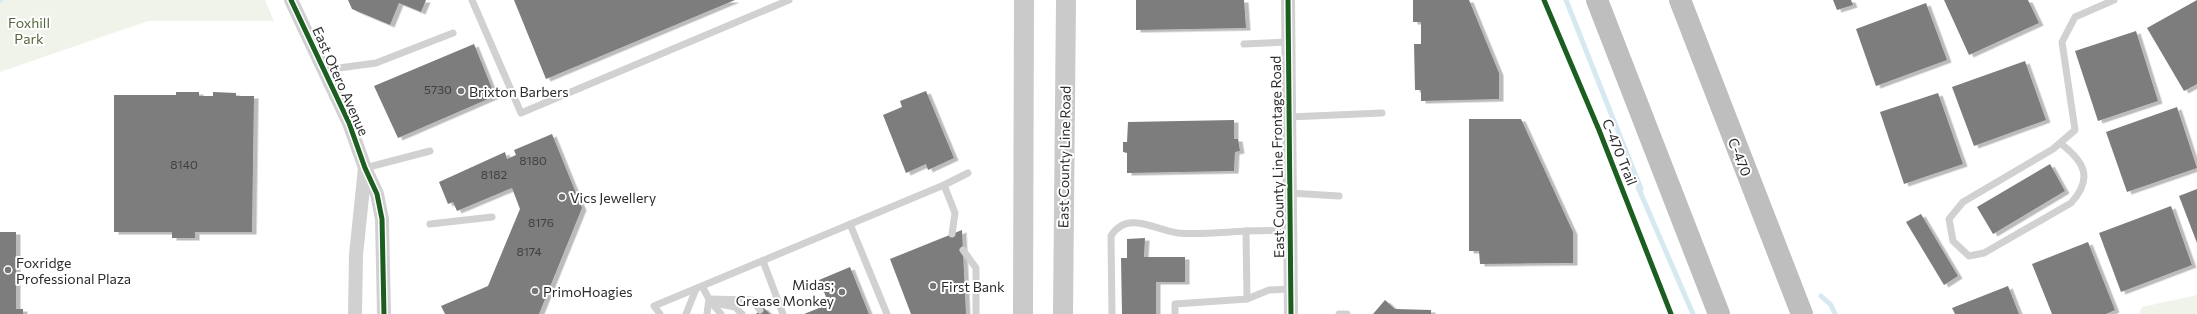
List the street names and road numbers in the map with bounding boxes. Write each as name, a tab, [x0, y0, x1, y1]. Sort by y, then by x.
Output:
street label: East Otero Avenue	[309, 24, 373, 138]
street label: East County Line Frontage Road	[1267, 56, 1287, 258]
street label: East County Line Road	[1054, 86, 1074, 228]
street label: C-470 Trail	[1599, 116, 1641, 188]
street label: C-470	[1725, 135, 1755, 179]

